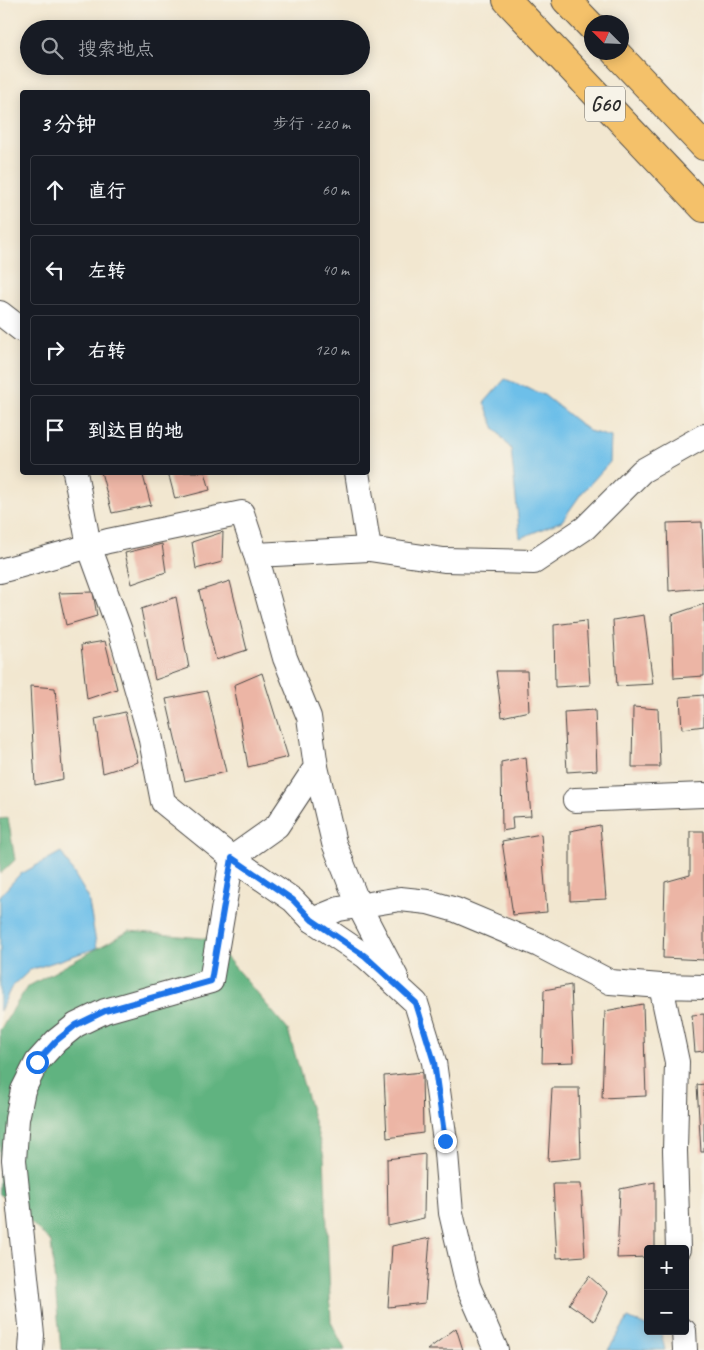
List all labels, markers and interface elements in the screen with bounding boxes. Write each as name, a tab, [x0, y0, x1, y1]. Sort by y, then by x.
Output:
north arrow	[584, 15, 629, 60]
search box	[20, 20, 370, 75]
icon: search	[38, 34, 66, 62]
text: 搜索地点	[78, 37, 154, 61]
road number: G60	[585, 86, 625, 122]
text: 3 分钟	[40, 111, 97, 137]
text: 步行 · 220 m	[273, 114, 350, 134]
icon: ahead	[41, 176, 69, 204]
text: 直行	[88, 179, 126, 203]
text: 60 m	[322, 180, 349, 200]
icon: left	[41, 256, 69, 284]
text: 左转	[88, 259, 126, 283]
text: 40 m	[322, 260, 349, 280]
icon: right	[41, 336, 69, 364]
text: 右转	[88, 339, 126, 363]
text: 120 m	[315, 340, 349, 360]
icon: arrive	[41, 416, 69, 444]
text: 到达目的地	[88, 419, 183, 443]
route start	[26, 1051, 49, 1074]
route end	[434, 1130, 457, 1153]
map controls	[644, 1245, 689, 1335]
button: +	[644, 1245, 689, 1290]
button: −	[644, 1290, 689, 1335]

